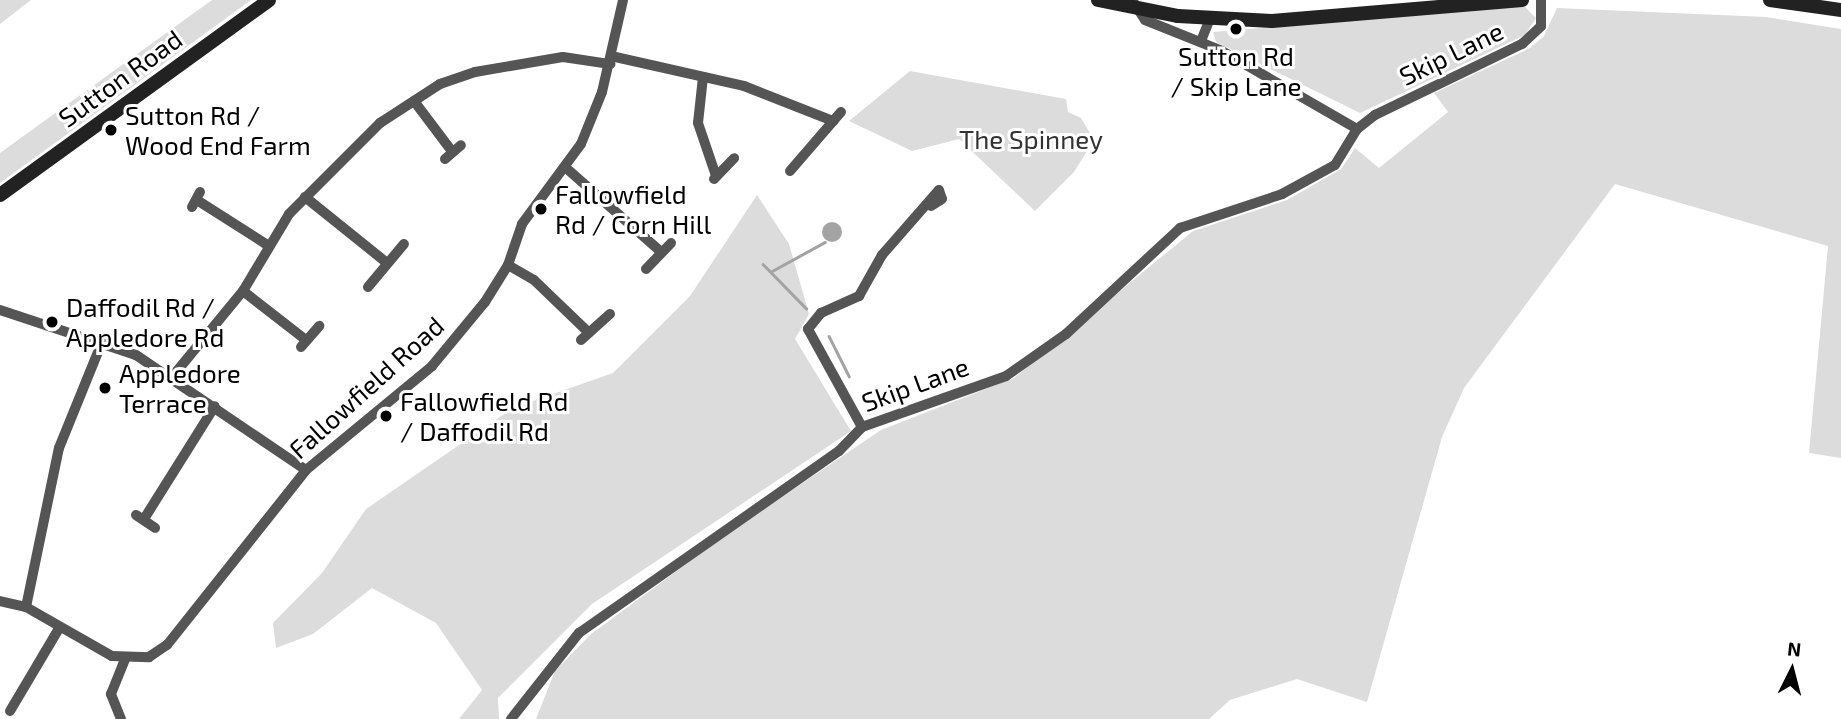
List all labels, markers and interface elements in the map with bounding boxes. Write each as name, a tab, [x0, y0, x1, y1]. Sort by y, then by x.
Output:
street label: Skip Lane	[1394, 14, 1508, 92]
marker: Sutton Rd / Skip Lane	[1228, 21, 1244, 37]
street label: Sutton Road	[52, 23, 188, 133]
place label: Sutton Rd / Skip Lane	[1170, 40, 1302, 102]
place label: Sutton Rd / Wood End Farm	[125, 99, 311, 160]
marker: Sutton Rd / Wood End Farm	[103, 122, 119, 138]
park label: The Spinney	[959, 123, 1103, 155]
place label: Fallowfield Rd / Corn Hill	[555, 178, 711, 240]
marker: Fallowfield Rd / Corn Hill	[533, 201, 549, 217]
place label: Daffodil Rd / Appledore Rd	[66, 291, 224, 352]
street label: Fallowfield Road	[282, 309, 450, 465]
marker: Daffodil Rd / Appledore Rd	[44, 314, 60, 330]
street label: Skip Lane	[857, 350, 973, 418]
place label: Appledore Terrace	[119, 357, 241, 418]
marker: Appledore Terrace	[97, 380, 113, 396]
place label: Fallowfield Rd / Daffodil Rd	[400, 385, 568, 446]
marker: Fallowfield Rd / Daffodil Rd	[378, 408, 394, 424]
north arrow	[1757, 635, 1827, 705]
text: N	[1786, 636, 1802, 661]

